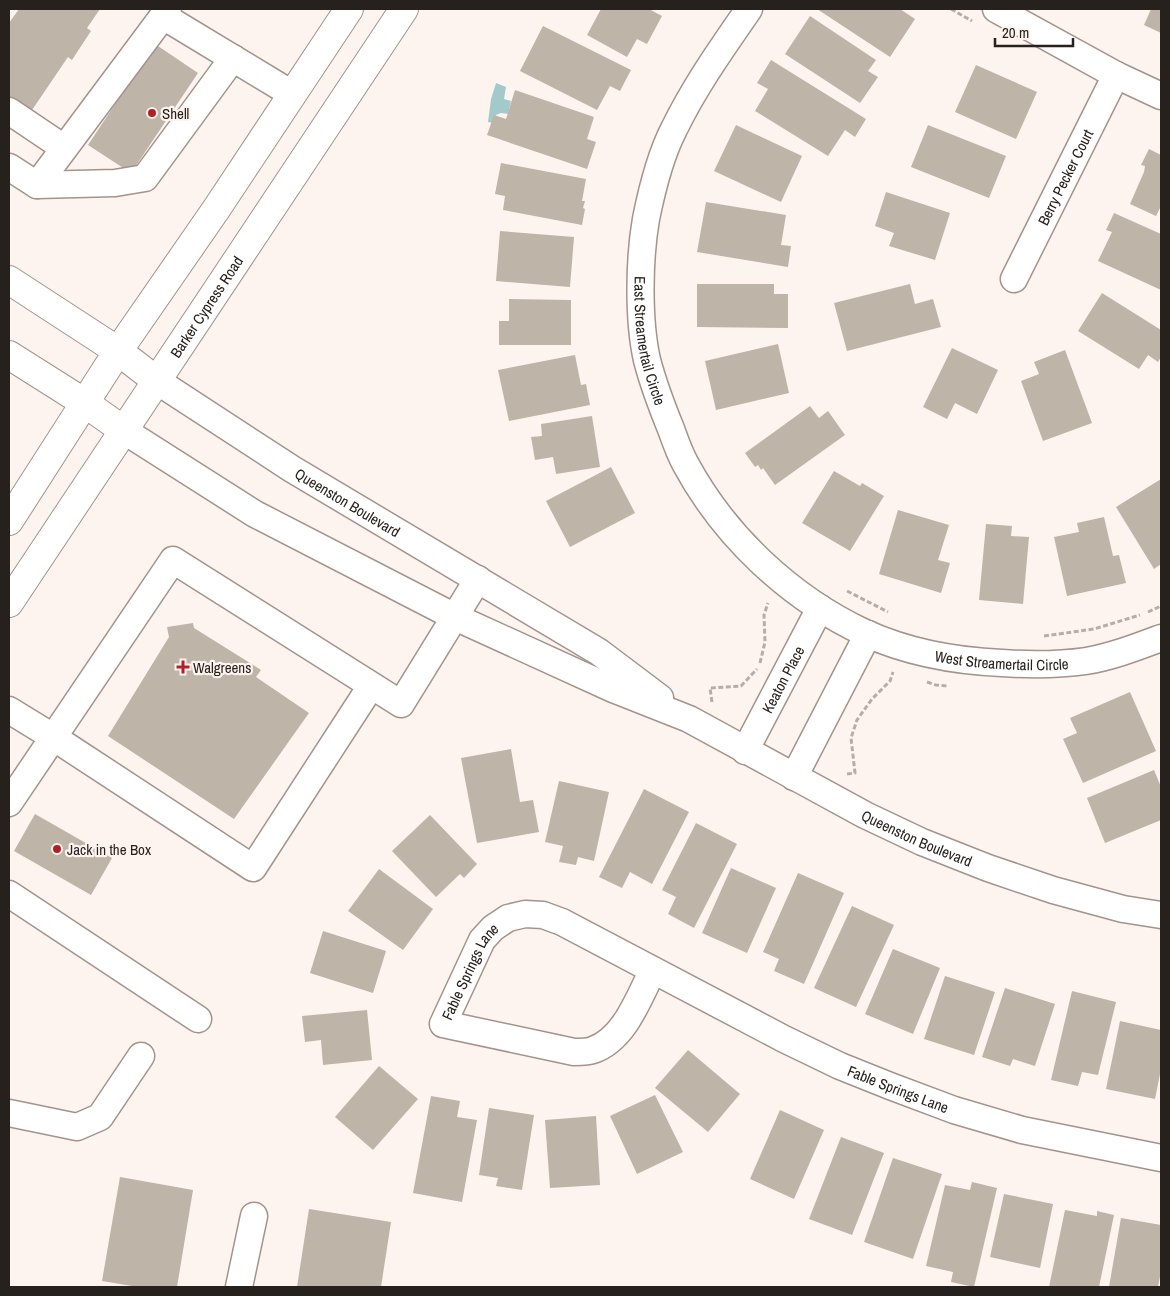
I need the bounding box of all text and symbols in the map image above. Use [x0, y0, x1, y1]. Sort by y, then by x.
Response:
scale bar [995, 15, 1072, 47]
text: 20 m [1002, 22, 1029, 43]
place label: Shell [162, 103, 189, 124]
marker: Shell [146, 107, 158, 119]
street label: Berry Pecker Court [1032, 125, 1098, 229]
street label: Barker Cypress Road [165, 252, 247, 361]
street label: East Streamertail Circle [630, 276, 671, 408]
street label: Queenston Boulevard [291, 463, 404, 542]
street label: Keaton Place [756, 642, 809, 717]
street label: West Streamertail Circle [933, 645, 1069, 675]
place label: Walgreens [193, 657, 251, 678]
marker: Walgreens [177, 661, 189, 673]
street label: Queenston Boulevard [858, 804, 975, 871]
place label: Jack in the Box [67, 839, 152, 860]
marker: Jack in the Box [51, 843, 63, 855]
street label: Fable Springs Lane [436, 917, 502, 1023]
street label: Fable Springs Lane [845, 1060, 952, 1118]

